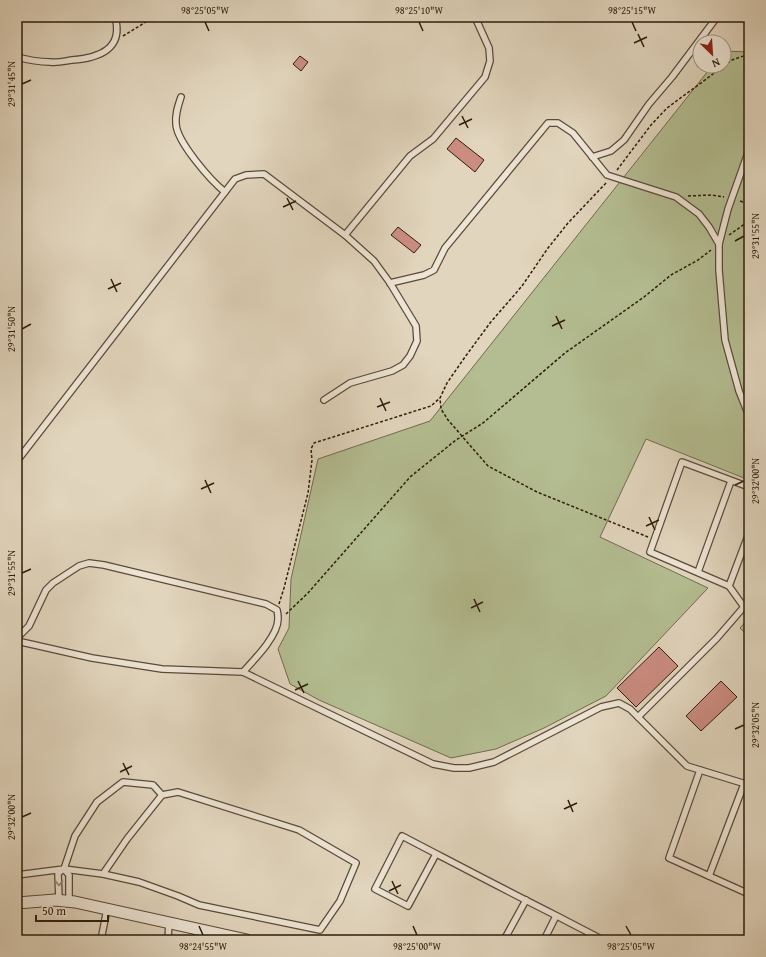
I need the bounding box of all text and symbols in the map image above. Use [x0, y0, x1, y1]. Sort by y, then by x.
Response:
text: 98°25'05"W [181, 3, 229, 18]
text: 98°25'10"W [395, 3, 443, 18]
text: 98°25'15"W [608, 3, 656, 18]
north arrow [692, 34, 732, 74]
text: N [709, 54, 723, 72]
text: 29°31'45"N [4, 61, 19, 107]
text: 29°31'55"N [748, 213, 763, 259]
text: 29°31'50"N [4, 306, 19, 352]
text: 29°32'00"N [748, 458, 763, 504]
text: 29°31'55"N [4, 550, 19, 596]
text: 29°32'05"N [748, 702, 763, 748]
text: 29°32'00"N [4, 794, 19, 840]
one-way arrow [54, 880, 63, 886]
scale bar [36, 897, 108, 923]
text: 50 m [42, 902, 66, 919]
text: 98°24'55"W [179, 939, 227, 954]
text: 98°25'00"W [393, 939, 441, 954]
text: 98°25'05"W [607, 939, 655, 954]

